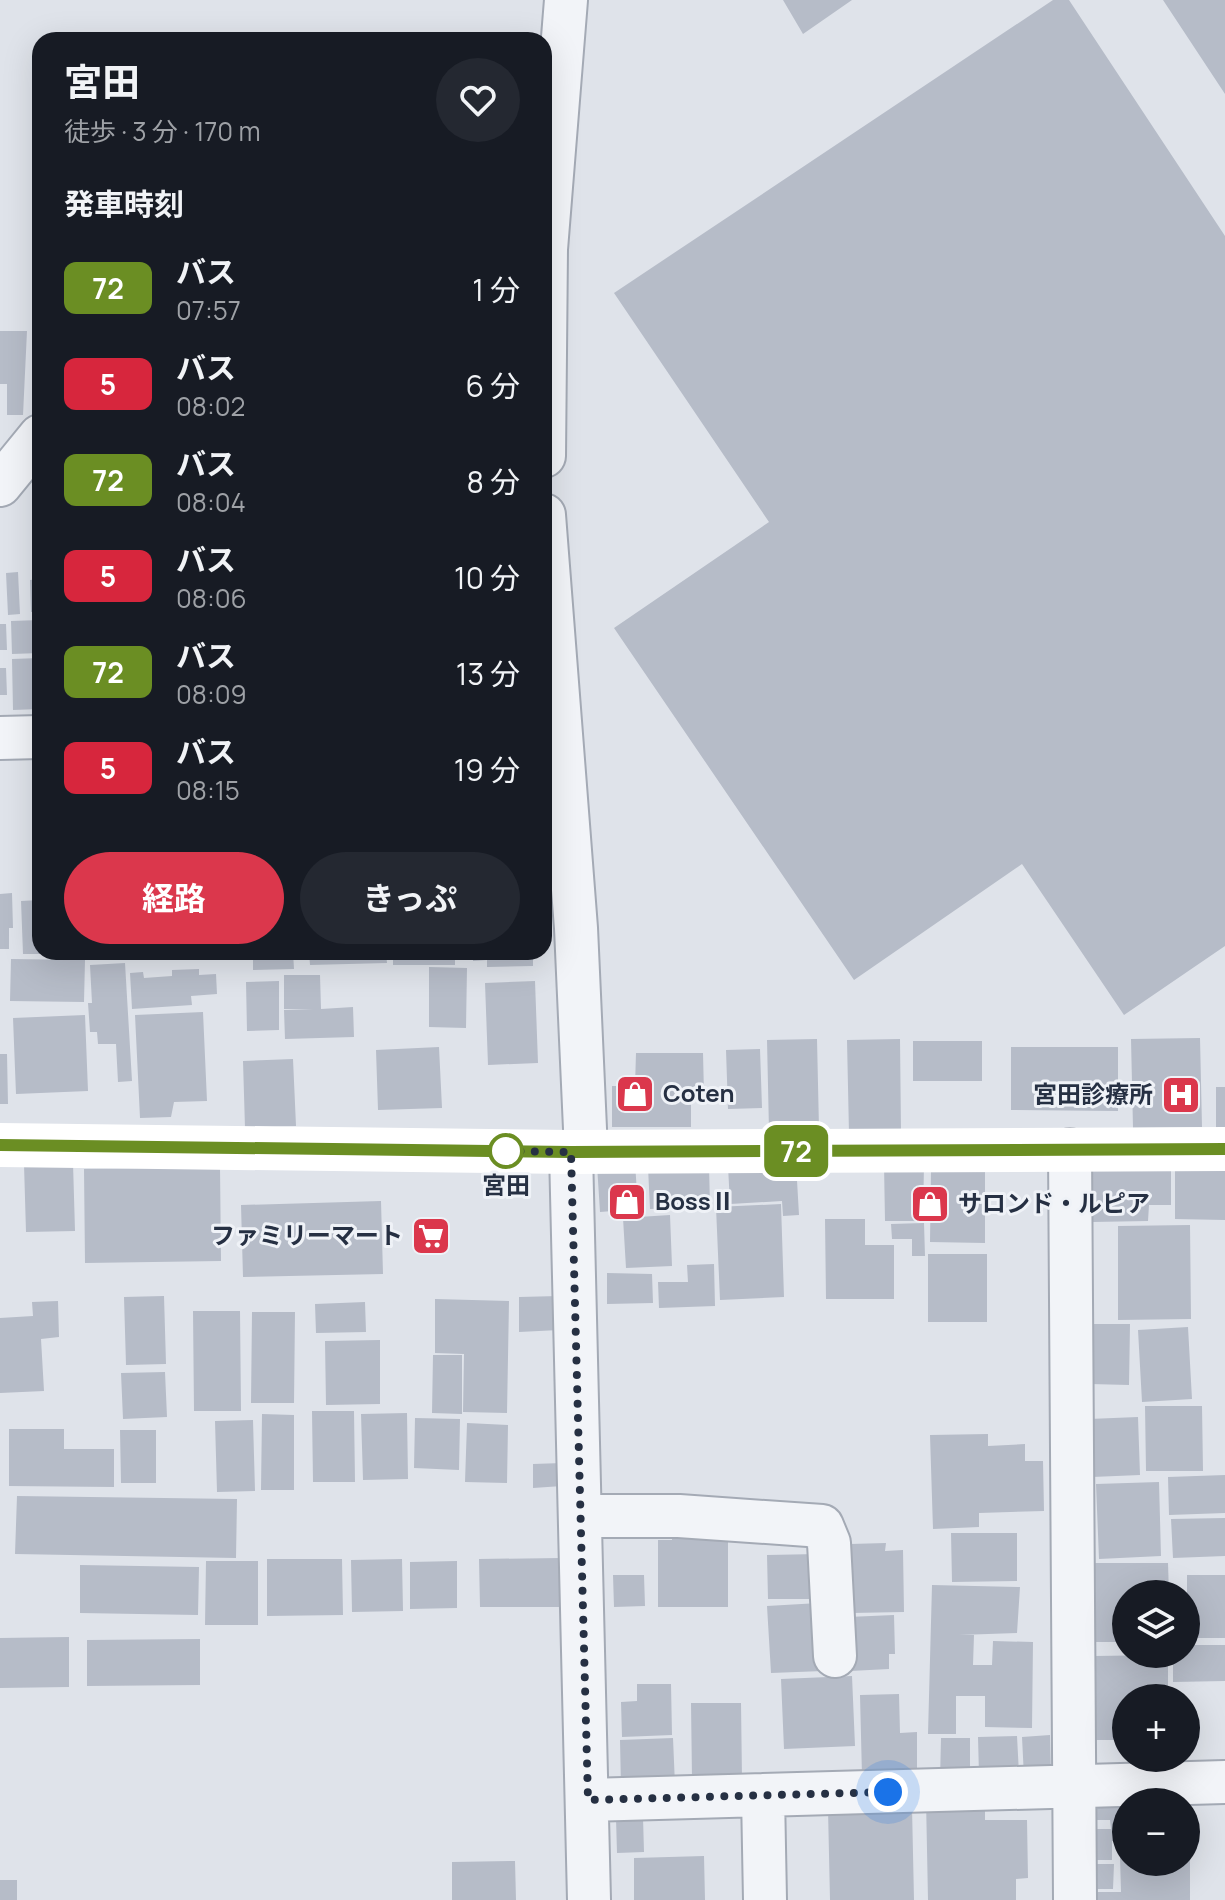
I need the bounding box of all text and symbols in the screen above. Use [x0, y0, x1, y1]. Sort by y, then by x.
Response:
text: 宮田 [64, 55, 140, 107]
button: heart [436, 58, 520, 142]
text: 徒歩 · 3 分 · 170 m [64, 113, 260, 149]
text: 発車時刻 [64, 183, 184, 224]
text: バス [176, 251, 236, 292]
text: 72 [92, 269, 124, 307]
text: 1 分 [472, 269, 520, 310]
text: 07:57 [176, 292, 241, 328]
text: バス [176, 347, 236, 388]
text: 5 [100, 365, 116, 403]
text: 6 分 [465, 365, 520, 406]
text: 08:02 [176, 388, 245, 424]
text: バス [176, 443, 236, 484]
text: 72 [92, 461, 124, 499]
text: 8 分 [467, 461, 520, 502]
text: 08:04 [176, 484, 246, 520]
text: バス [176, 539, 236, 580]
text: 5 [100, 557, 116, 595]
text: 10 分 [454, 557, 520, 598]
text: 08:06 [176, 580, 247, 616]
text: バス [176, 635, 236, 676]
text: 72 [92, 653, 124, 691]
text: 13 分 [456, 653, 520, 694]
text: 08:09 [176, 676, 247, 712]
text: バス [176, 731, 236, 772]
text: 5 [100, 749, 116, 787]
text: 19 分 [454, 749, 520, 790]
text: 08:15 [176, 772, 240, 808]
button: 経路 [64, 852, 284, 944]
button: きっぷ [300, 852, 520, 944]
shop icon: Coten [614, 1073, 656, 1115]
hospital icon: 宮田診療所 [1160, 1074, 1202, 1116]
place label: Coten [663, 1076, 734, 1109]
place label: 宮田診療所 [1033, 1077, 1153, 1110]
line badge: 72 [760, 1125, 832, 1177]
text: 72 [780, 1132, 812, 1170]
marker: 宮田 [489, 1134, 523, 1168]
place label: 宮田 [482, 1168, 530, 1201]
shop icon: BossⅡ [606, 1181, 648, 1223]
shop icon: サロンド・ルピア [909, 1183, 951, 1225]
place label: BossⅡ [655, 1184, 735, 1217]
place label: サロンド・ルピア [958, 1186, 1150, 1219]
supermarket icon: ファミリーマート [410, 1215, 452, 1257]
place label: ファミリーマート [211, 1218, 403, 1251]
map controls [1112, 1580, 1200, 1876]
button: layers [1112, 1580, 1200, 1668]
button: + [1112, 1684, 1200, 1772]
your location [868, 1772, 908, 1812]
button: − [1112, 1788, 1200, 1876]

